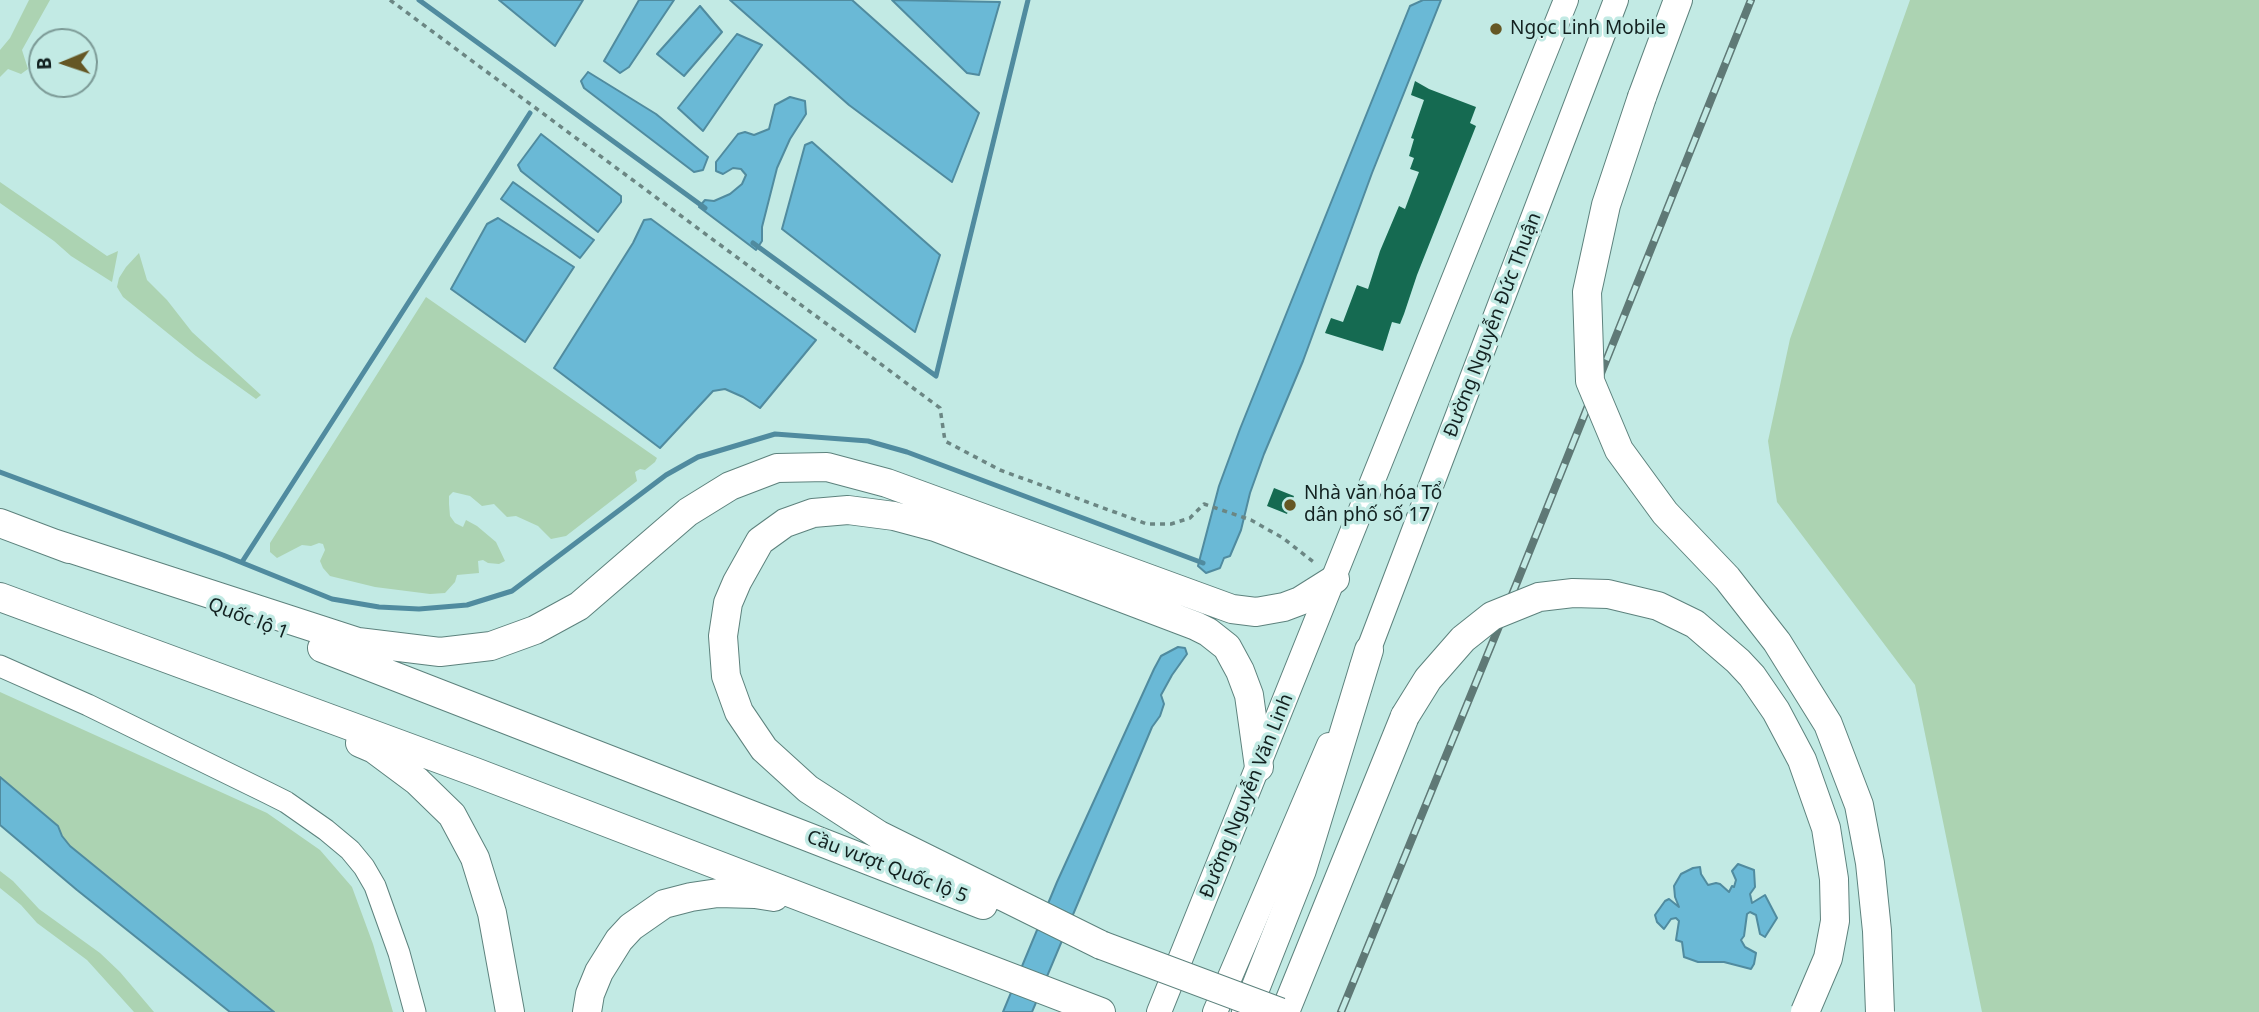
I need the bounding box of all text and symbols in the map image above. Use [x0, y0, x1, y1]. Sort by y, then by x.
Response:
place label: Ngọc Linh Mobile [1510, 18, 1666, 40]
marker: Ngọc Linh Mobile [1488, 21, 1504, 37]
north arrow [28, 28, 98, 98]
text: B [31, 57, 57, 70]
street label: Đường Nguyễn Đức Thuận [1440, 209, 1546, 441]
place label: Nhà văn hóa Tổ dân phố số 17 [1304, 483, 1442, 527]
marker: Nhà văn hóa Tổ dân phố số 17 [1282, 497, 1298, 513]
street label: Quốc lộ 1 [205, 593, 291, 645]
street label: Đường Nguyễn Văn Linh [1196, 690, 1298, 902]
street label: Cầu vượt Quốc lộ 5 [803, 826, 971, 908]

